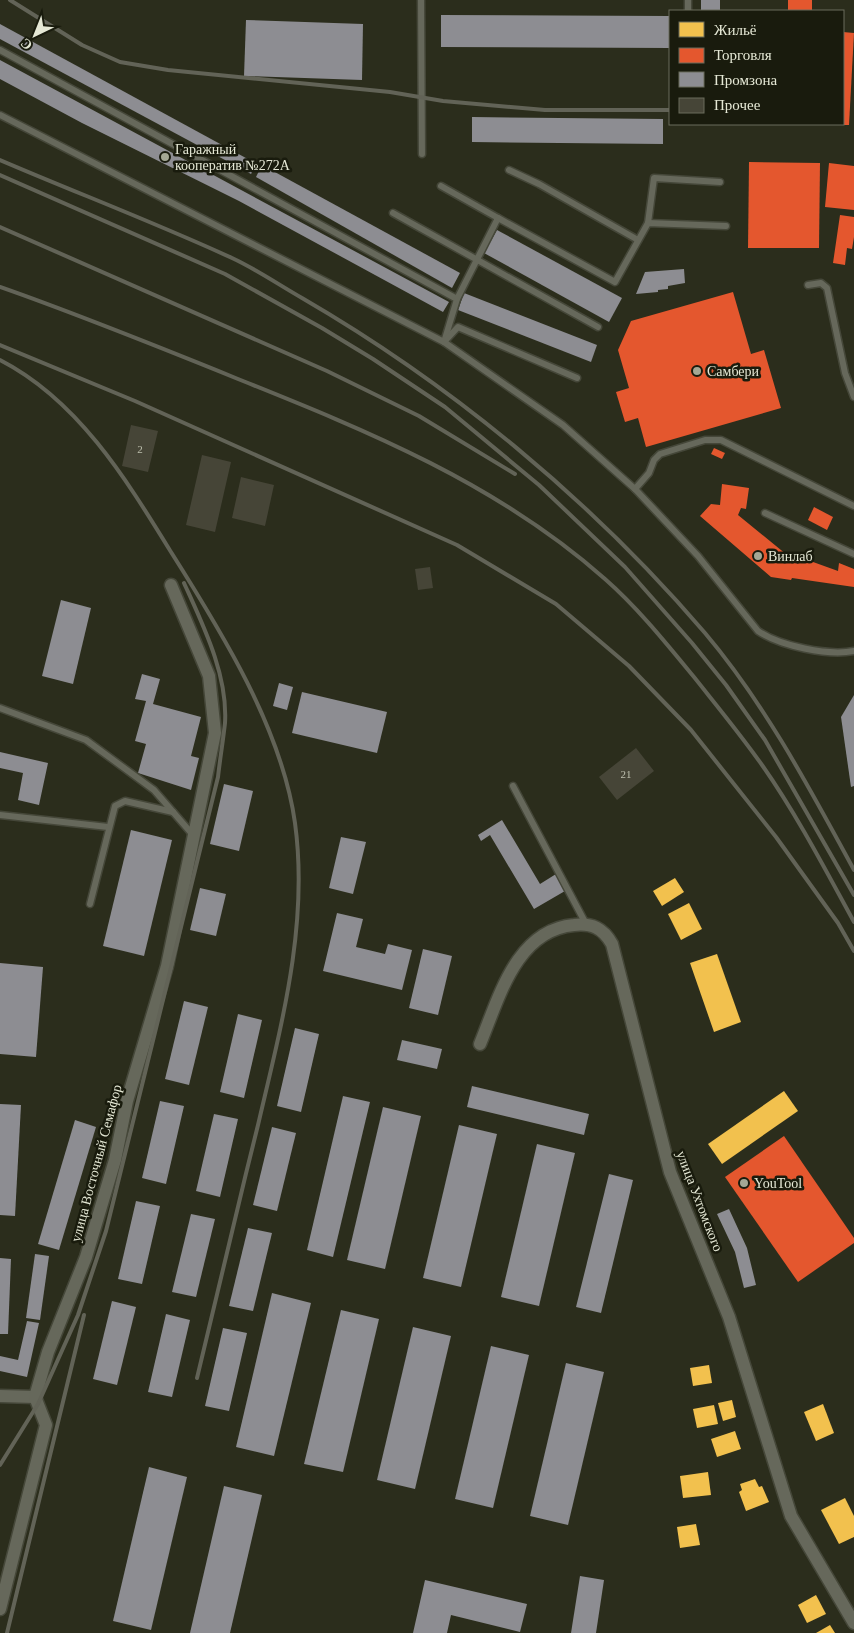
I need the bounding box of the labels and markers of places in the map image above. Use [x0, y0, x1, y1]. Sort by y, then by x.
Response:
place label: Гаражный кооператив №272А [175, 142, 291, 173]
marker: Гаражный кооператив №272А [159, 151, 171, 163]
place label: Самбери [707, 364, 760, 379]
marker: Самбери [691, 365, 703, 377]
place label: Винлаб [768, 549, 813, 564]
marker: Винлаб [752, 550, 764, 562]
place label: YouTool [754, 1176, 802, 1191]
marker: YouTool [738, 1177, 750, 1189]

